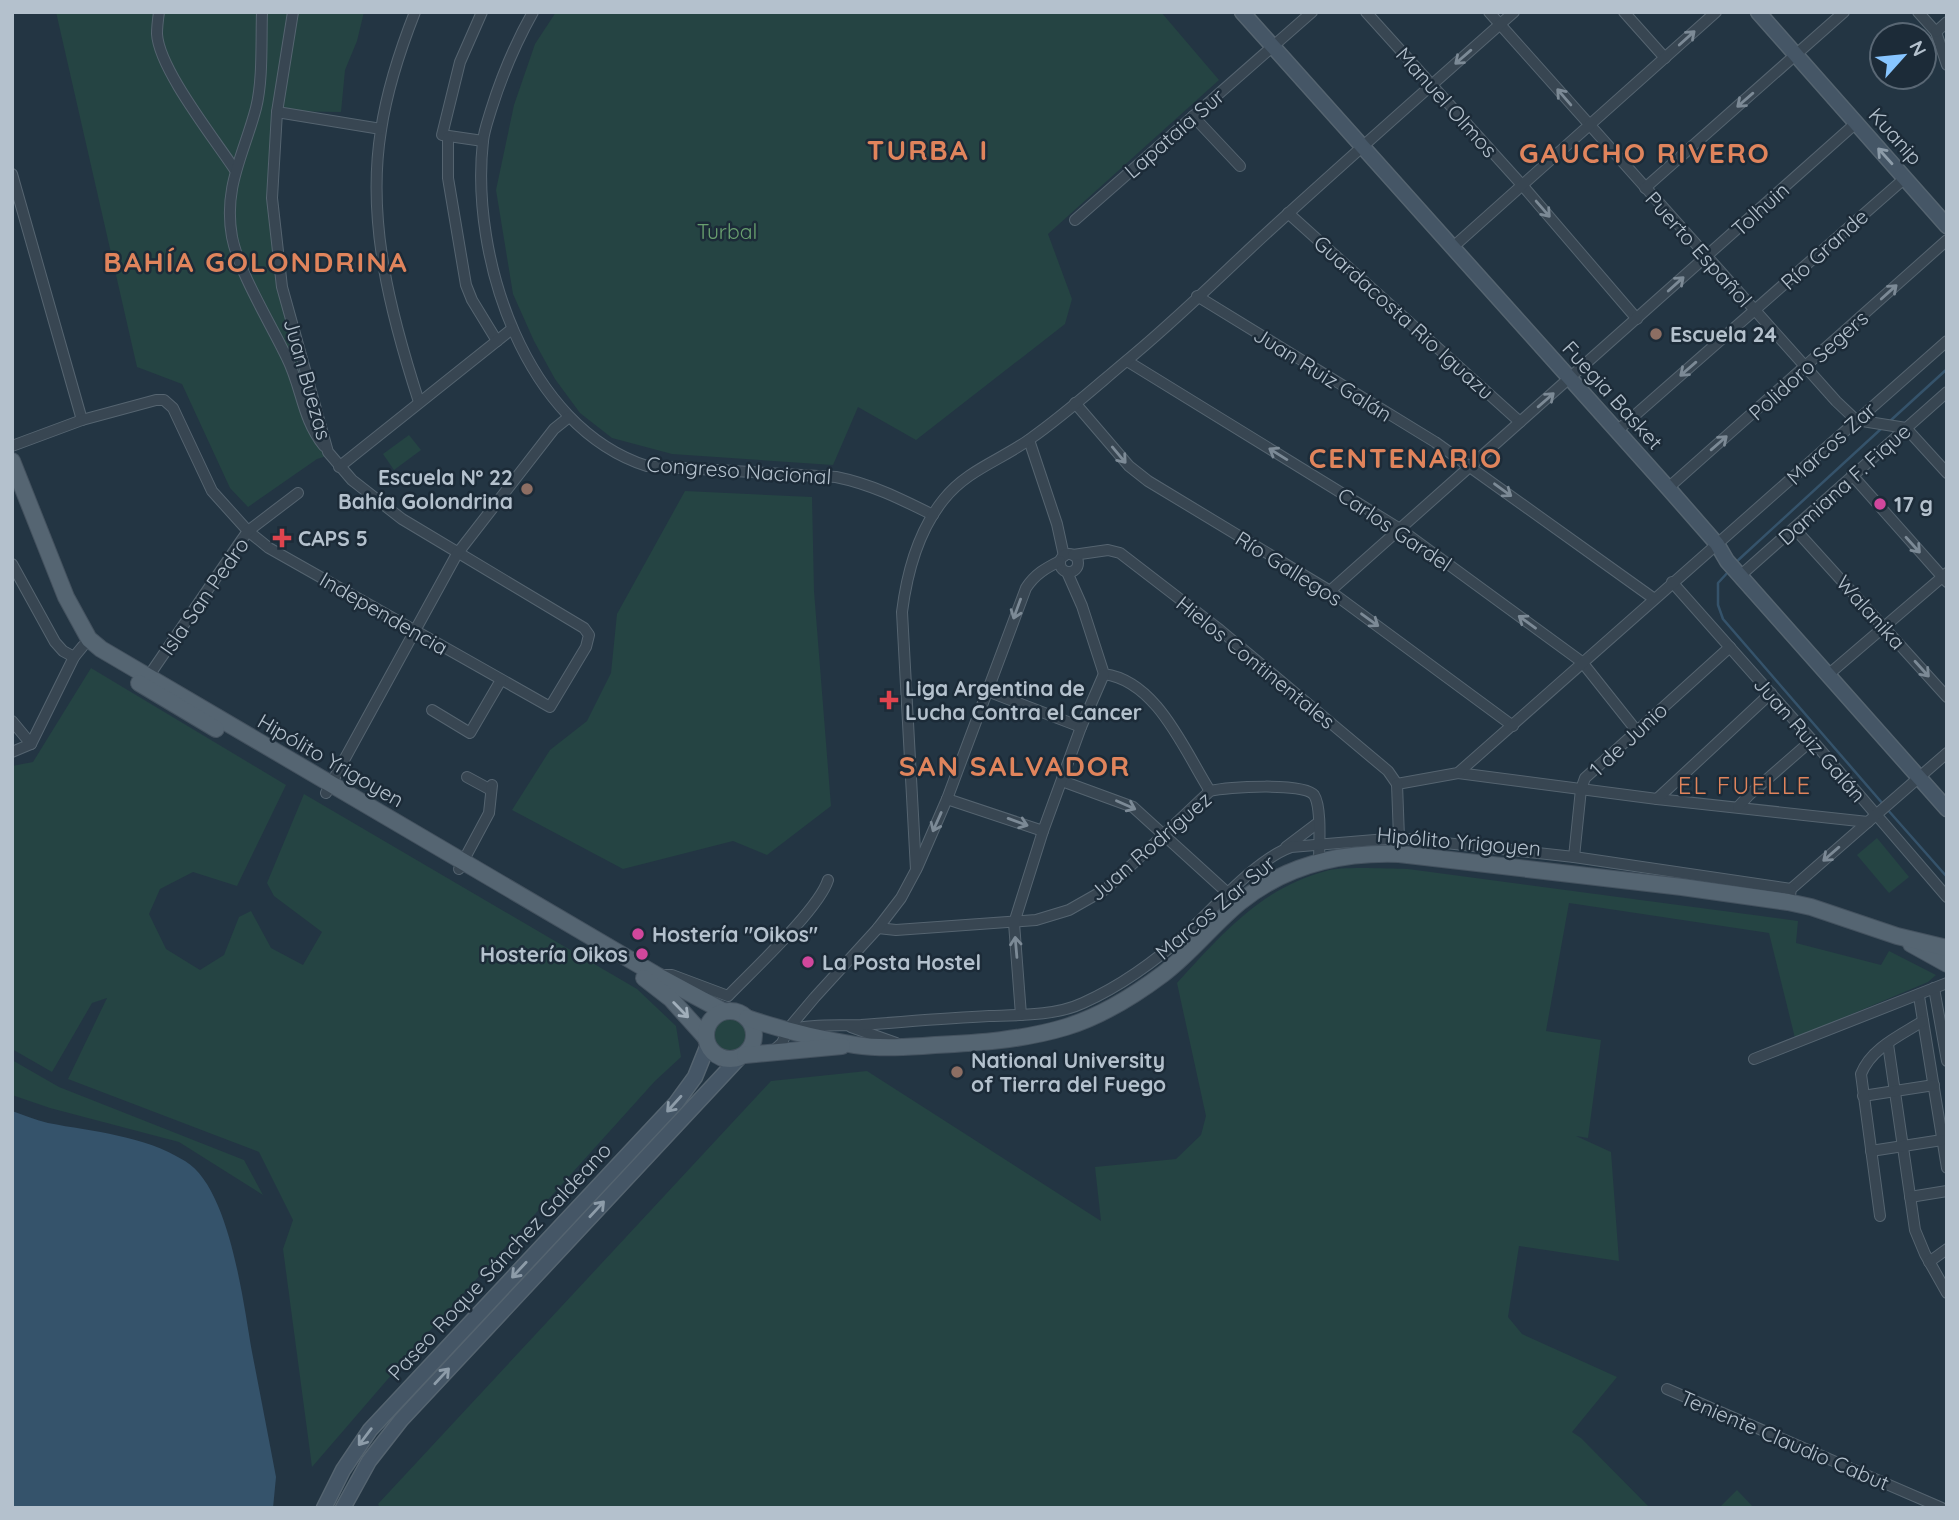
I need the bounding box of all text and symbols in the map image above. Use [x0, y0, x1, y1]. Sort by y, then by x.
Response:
north arrow [1868, 21, 1938, 91]
one-way arrow [1678, 30, 1696, 46]
text: N [1904, 37, 1932, 60]
street label: Manuel Olmos [1391, 42, 1503, 162]
one-way arrow [1454, 49, 1472, 65]
street label: Lapataia Sur [1119, 83, 1229, 183]
one-way arrow [1556, 88, 1572, 106]
one-way arrow [1737, 92, 1754, 109]
street label: Kuanip [1864, 102, 1928, 170]
district label: TURBA I [867, 132, 989, 167]
district label: GAUCHO RIVERO [1519, 135, 1771, 170]
one-way arrow [1877, 148, 1894, 165]
street label: Tolhuin [1726, 177, 1794, 241]
street label: Puerto Español [1640, 186, 1758, 312]
one-way arrow [1535, 200, 1551, 218]
street label: Río Grande [1775, 203, 1873, 295]
park label: Turbal [697, 218, 757, 244]
street label: Guardacosta Rio Iguazu [1309, 229, 1499, 405]
district label: BAHÍA GOLONDRINA [103, 244, 409, 279]
one-way arrow [1667, 276, 1685, 292]
one-way arrow [1880, 284, 1898, 300]
street label: Polidoro Segers [1743, 305, 1873, 425]
street label: Juan Buezas [278, 315, 338, 443]
street label: Juan Ruiz Galán [1249, 321, 1397, 427]
place label: Escuela 24 [1670, 321, 1777, 347]
marker: Escuela 24 [1648, 326, 1664, 342]
street label: Fuegia Basket [1557, 335, 1669, 455]
one-way arrow [1680, 361, 1698, 377]
one-way arrow [1537, 392, 1555, 408]
street label: Marcos Zar [1781, 396, 1881, 490]
street label: Damiana F. Fique [1772, 418, 1916, 550]
one-way arrow [1710, 435, 1728, 451]
district label: CENTENARIO [1309, 440, 1503, 475]
one-way arrow [1112, 445, 1127, 463]
one-way arrow [1268, 447, 1288, 461]
street label: Congreso Nacional [646, 451, 832, 489]
place label: Escuela Nº 22 Bahía Golondrina [338, 464, 513, 514]
marker: Escuela Nº 22 Bahía Golondrina [519, 481, 535, 497]
street label: Carlos Gardel [1333, 481, 1457, 577]
one-way arrow [1493, 483, 1512, 497]
place label: 17 g [1894, 491, 1933, 517]
marker: 17 g [1872, 496, 1888, 512]
place label: CAPS 5 [298, 525, 368, 551]
street label: Río Gallegos [1231, 525, 1347, 611]
marker: CAPS 5 [272, 528, 292, 548]
street label: Isla San Pedro [154, 532, 254, 660]
one-way arrow [1905, 536, 1922, 553]
street label: Independencia [315, 566, 453, 660]
street label: Walanika [1831, 570, 1911, 654]
street label: Hielos Continentales [1171, 590, 1341, 734]
one-way arrow [1010, 598, 1023, 620]
one-way arrow [1360, 613, 1378, 628]
one-way arrow [1518, 615, 1537, 629]
one-way arrow [1914, 660, 1930, 678]
street label: Juan Ruiz Galán [1748, 671, 1872, 807]
place label: Liga Argentina de Lucha Contra el Cancer [905, 675, 1142, 725]
marker: Liga Argentina de Lucha Contra el Cancer [879, 690, 899, 710]
street label: 1 de Junio [1584, 696, 1672, 782]
street label: Hipólito Yrigoyen [253, 708, 409, 812]
district label: SAN SALVADOR [899, 748, 1131, 783]
district label: EL FUELLE [1678, 770, 1812, 800]
street label: Juan Rodríguez [1084, 786, 1216, 906]
one-way arrow [1115, 799, 1136, 812]
one-way arrow [930, 811, 943, 832]
one-way arrow [1007, 817, 1029, 829]
street label: Hipólito Yrigoyen [1376, 821, 1542, 861]
one-way arrow [1822, 846, 1840, 862]
street label: Marcos Zar Sur [1150, 849, 1280, 965]
place label: Hostería "Oikos" [652, 921, 818, 947]
marker: Hostería "Oikos" [630, 926, 646, 942]
one-way arrow [1009, 936, 1022, 959]
place label: Hostería Oikos [480, 941, 628, 967]
marker: Hostería Oikos [634, 946, 650, 962]
place label: La Posta Hostel [822, 949, 981, 975]
marker: La Posta Hostel [800, 954, 816, 970]
one-way arrow [673, 1001, 690, 1018]
place label: National University of Tierra del Fuego [971, 1047, 1166, 1097]
marker: National University of Tierra del Fuego [949, 1064, 965, 1080]
one-way arrow [666, 1095, 683, 1112]
street label: Paseo Roque Sánchez Galdeano [382, 1137, 616, 1385]
one-way arrow [589, 1200, 605, 1218]
one-way arrow [510, 1261, 527, 1278]
one-way arrow [434, 1368, 451, 1385]
street label: Teniente Claudio Cabut [1677, 1384, 1893, 1496]
one-way arrow [357, 1427, 372, 1446]

